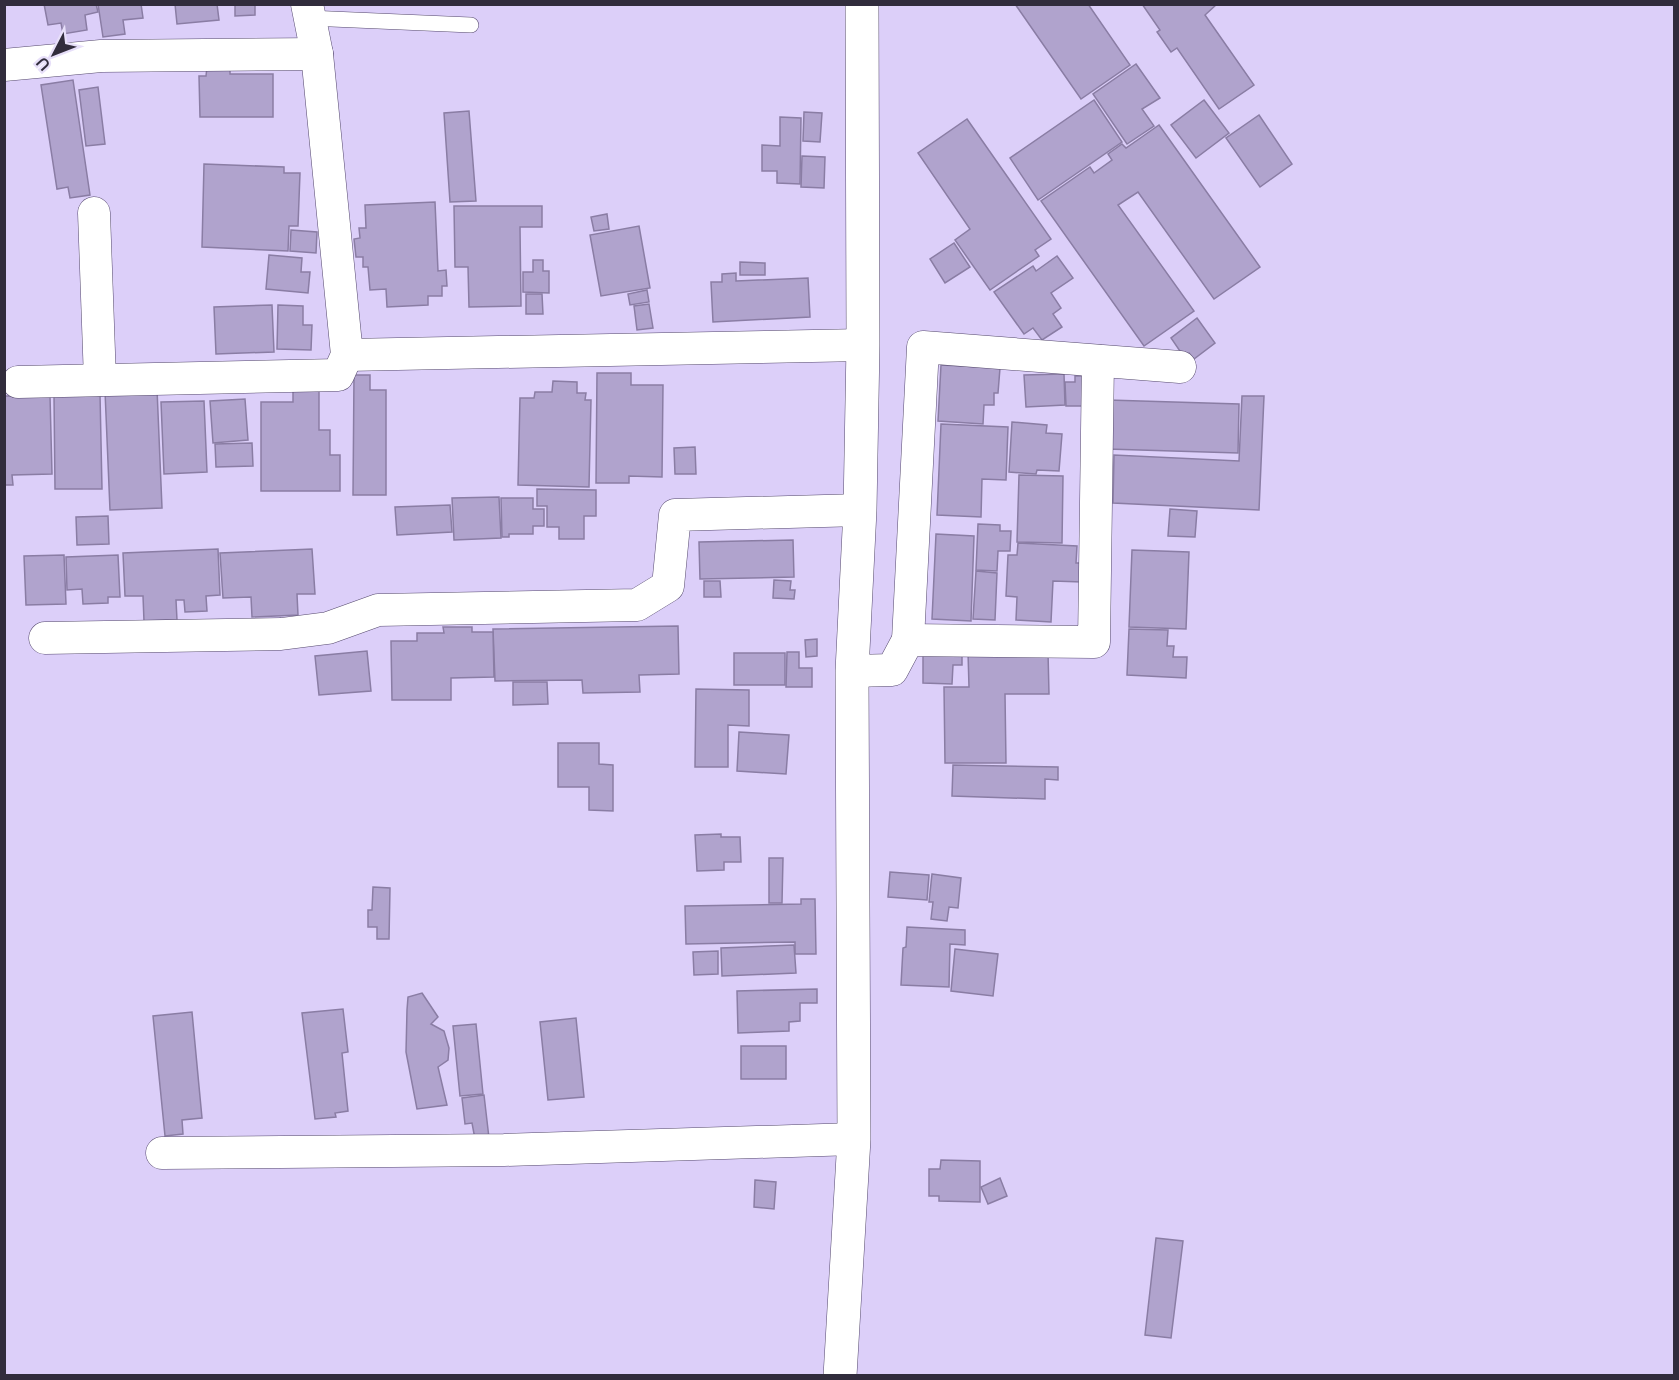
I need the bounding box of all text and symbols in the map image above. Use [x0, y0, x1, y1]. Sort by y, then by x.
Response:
north arrow [24, 24, 84, 84]
text: U [31, 52, 56, 75]

